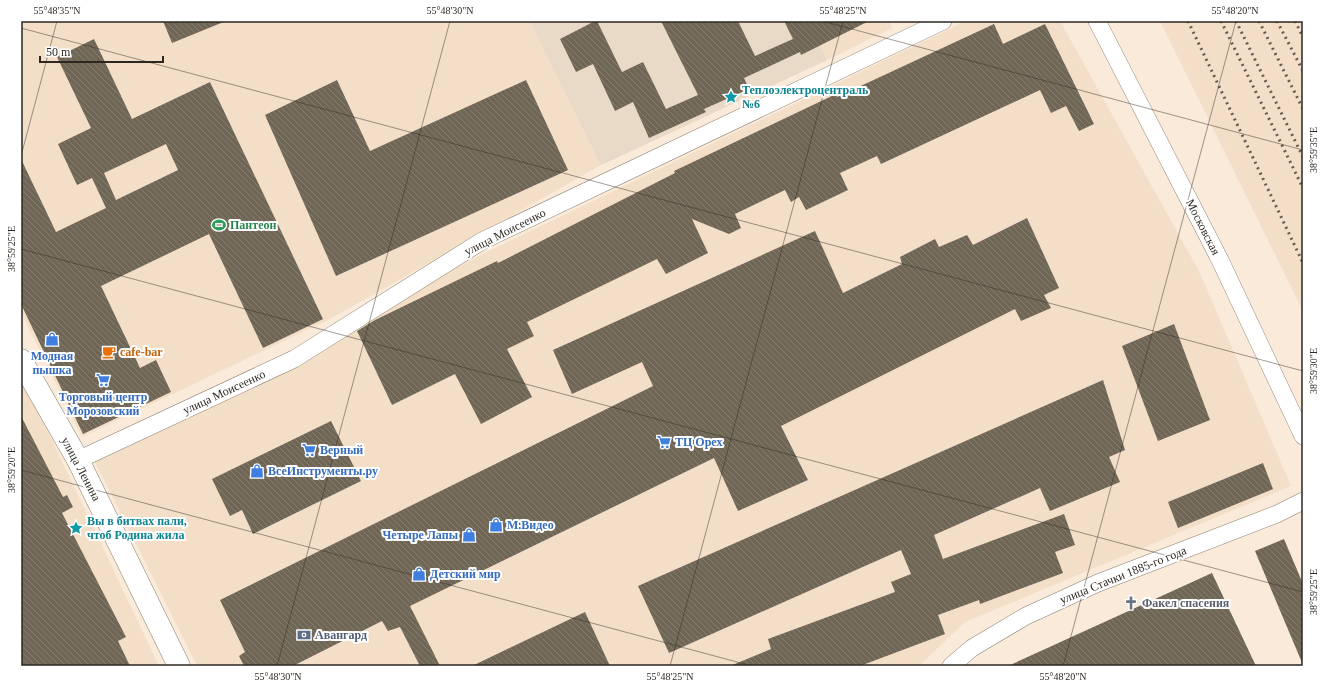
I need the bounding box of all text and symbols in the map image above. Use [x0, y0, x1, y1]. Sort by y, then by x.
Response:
text: 55°48'35"N [33, 5, 81, 16]
text: 55°48'30"N [426, 5, 474, 16]
text: 55°48'25"N [819, 5, 867, 16]
text: 55°48'20"N [1211, 5, 1259, 16]
scale bar [40, 38, 163, 64]
text: 50 m [46, 45, 71, 59]
place label: Теплоэлектроцентраль №6 [742, 83, 869, 111]
place icon: Теплоэлектроцентраль №6 [723, 89, 739, 105]
text: 38°59'35"E [1308, 127, 1319, 173]
street label: Московская [1183, 197, 1223, 258]
street label: улица Моисеенко [462, 206, 548, 258]
sports icon: Пантеон [211, 217, 227, 233]
place label: Пантеон [230, 218, 276, 232]
text: 38°59'25"E [6, 226, 17, 272]
shop icon: Модная пышка [44, 331, 60, 347]
cafe icon: cafe-bar [101, 344, 117, 360]
place label: cafe-bar [120, 345, 163, 359]
text: 38°59'30"E [1308, 348, 1319, 394]
place label: Модная пышка [31, 349, 74, 377]
street label: улица Моисеенко [181, 367, 267, 417]
supermarket icon: Торговый центр Морозовский [95, 372, 111, 388]
place label: Торговый центр Морозовский [59, 390, 148, 418]
supermarket icon: ТЦ Орех [656, 434, 672, 450]
street label: улица Ленина [58, 435, 104, 504]
place label: ТЦ Орех [675, 435, 722, 449]
supermarket icon: Верный [301, 442, 317, 458]
place label: Верный [320, 443, 363, 457]
text: 38°59'20"E [6, 447, 17, 493]
shop icon: ВсеИнструменты.ру [249, 463, 265, 479]
place label: ВсеИнструменты.ру [268, 464, 378, 478]
place label: Вы в битвах пали, чтоб Родина жила [87, 514, 187, 542]
shop icon: М.Видео [488, 517, 504, 533]
place label: М.Видео [507, 518, 554, 532]
place icon: Вы в битвах пали, чтоб Родина жила [68, 520, 84, 536]
shop icon: Четыре Лапы [461, 527, 477, 543]
place label: Четыре Лапы [383, 528, 459, 542]
street label: улица Стачки 1885-го года [1058, 543, 1189, 607]
shop icon: Детский мир [411, 566, 427, 582]
place label: Детский мир [430, 567, 501, 581]
text: 38°59'25"E [1308, 569, 1319, 615]
church icon: Факел спасения [1123, 595, 1139, 611]
place label: Факел спасения [1142, 596, 1230, 610]
bank icon: Авангард [296, 627, 312, 643]
place label: Авангард [315, 628, 367, 642]
text: 55°48'30"N [254, 671, 302, 682]
text: 55°48'25"N [646, 671, 694, 682]
text: 55°48'20"N [1039, 671, 1087, 682]

